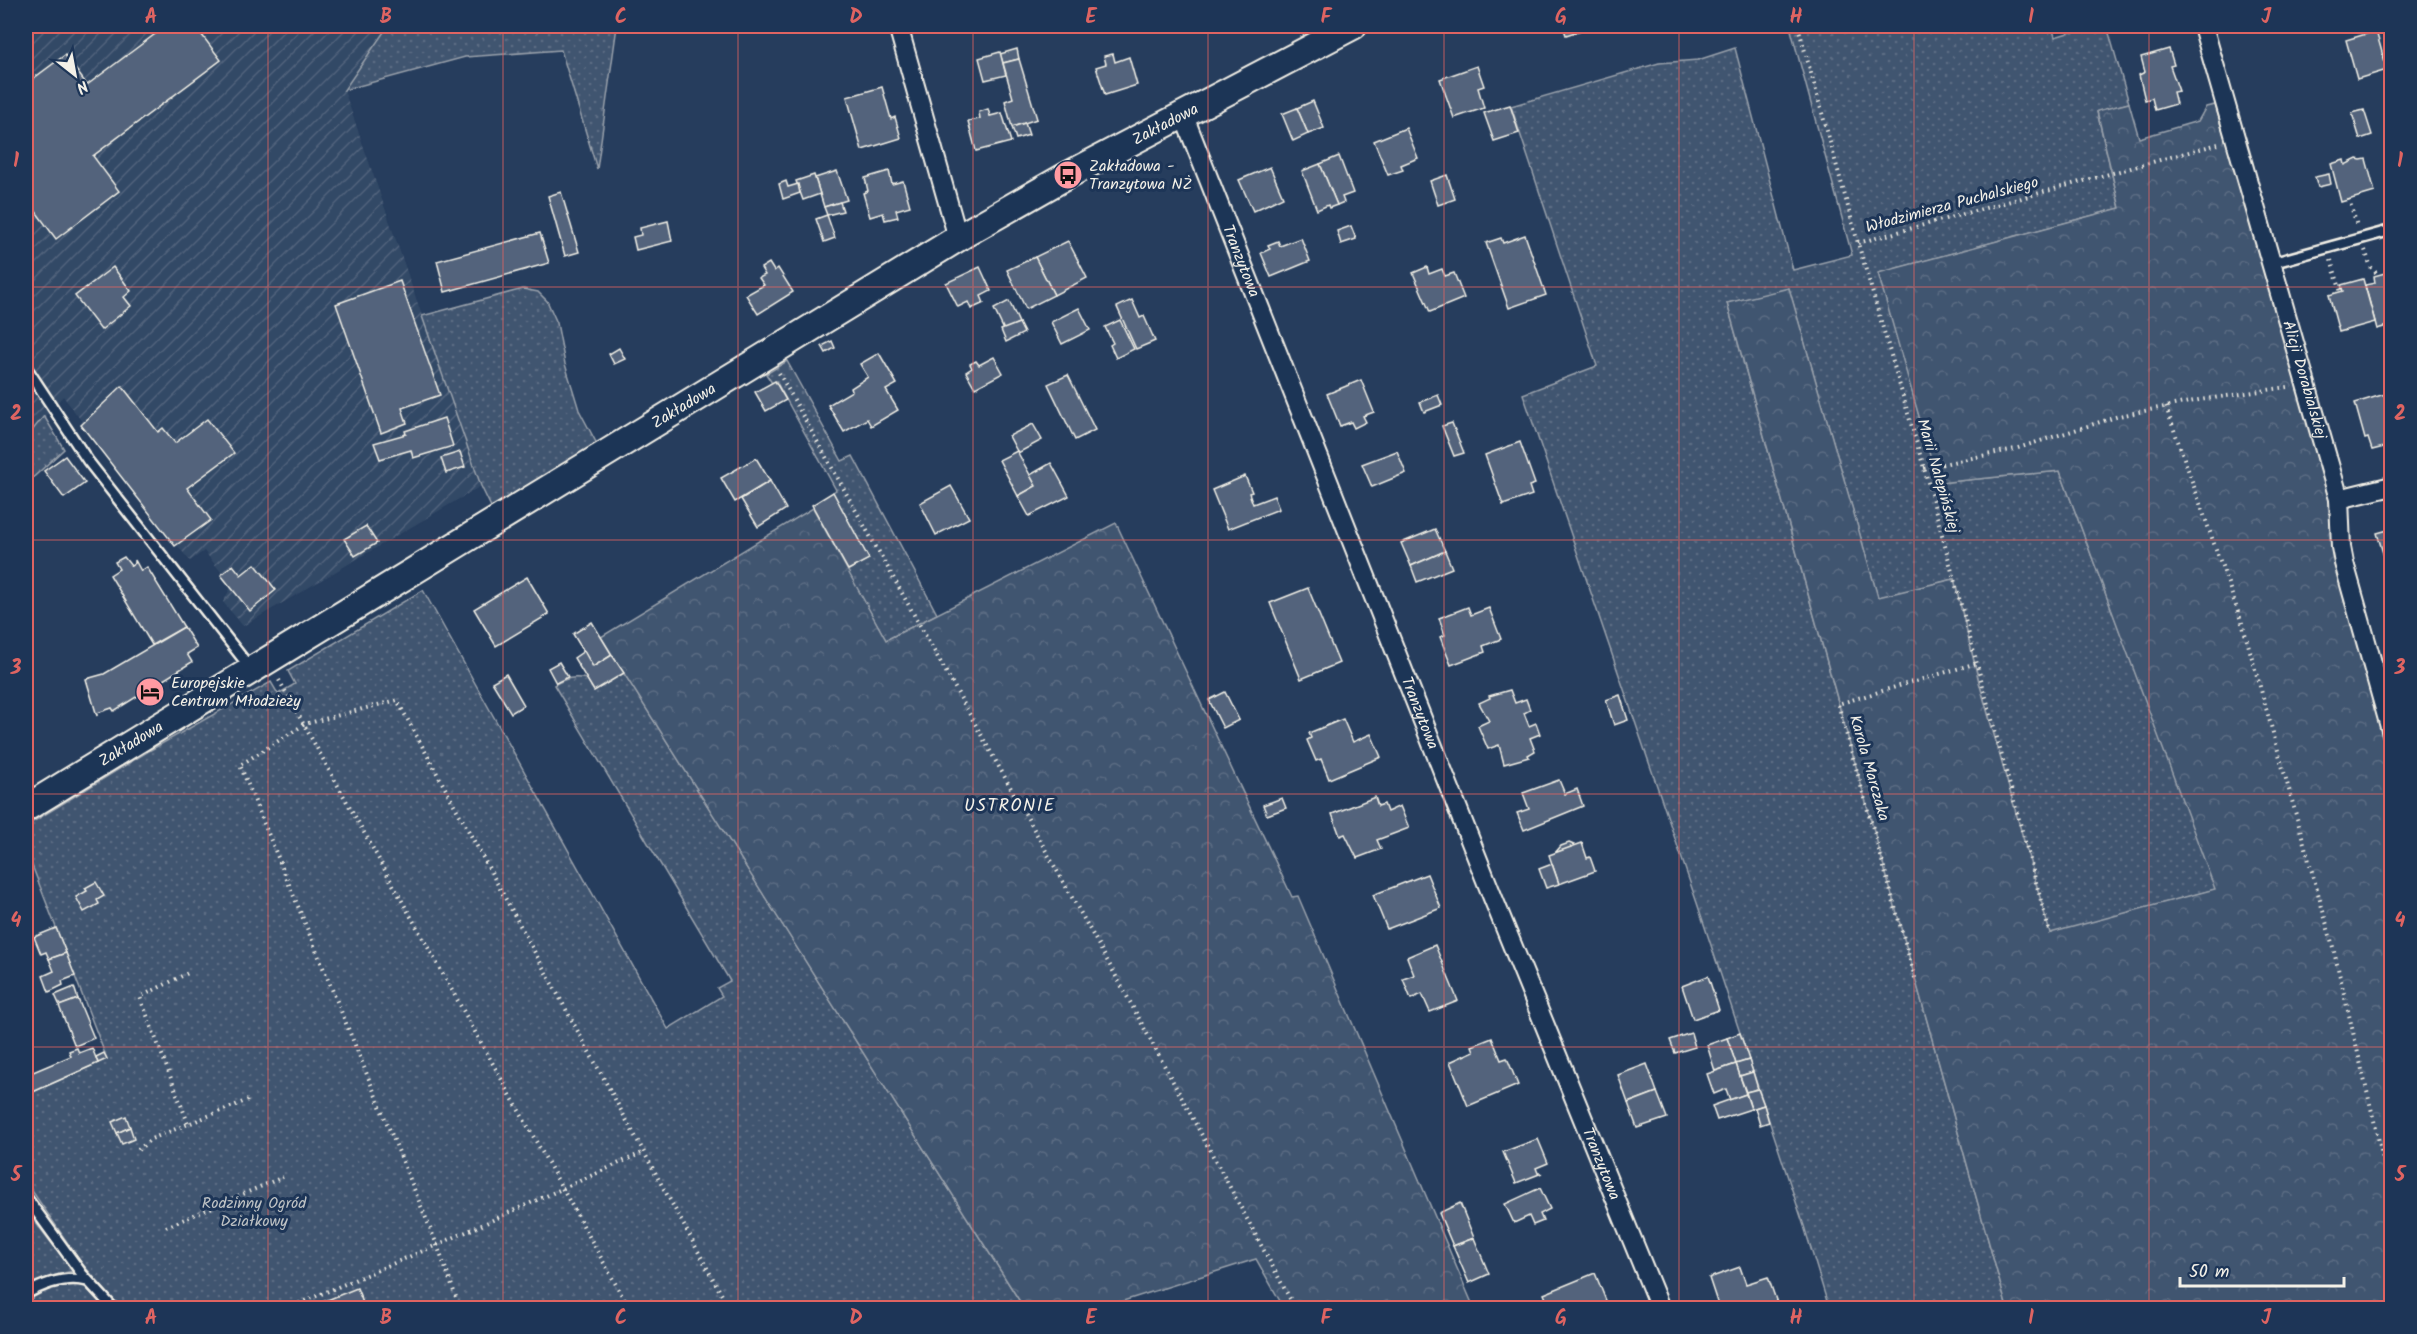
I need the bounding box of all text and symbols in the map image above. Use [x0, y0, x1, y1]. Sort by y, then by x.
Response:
text: A [145, 2, 157, 34]
text: B [380, 2, 392, 34]
text: C [615, 2, 627, 34]
text: D [849, 2, 863, 34]
text: E [1085, 2, 1097, 34]
text: F [1321, 2, 1333, 34]
text: G [1555, 2, 1567, 34]
text: H [1789, 2, 1803, 34]
text: I [2028, 2, 2034, 34]
text: J [2261, 2, 2272, 34]
north arrow [45, 45, 105, 105]
text: N [71, 73, 93, 100]
street label: Zakładowa [1128, 96, 1203, 152]
text: 1 [13, 146, 19, 178]
text: 1 [2397, 146, 2403, 178]
place label: Zakładowa - Tranzytowa NŻ [1089, 154, 1192, 197]
bus stop icon: Zakładowa - Tranzytowa NŻ [1052, 159, 1084, 191]
street label: Włodzimierza Puchalskiego [1863, 170, 2041, 240]
street label: Tranzytowa [1215, 221, 1267, 301]
street label: Alicji Dorabialskiej [2276, 317, 2334, 443]
street label: Zakładowa [647, 376, 721, 435]
text: 2 [10, 399, 22, 431]
text: 2 [2394, 399, 2406, 431]
street label: Marii Nalepińskiej [1910, 416, 1967, 537]
text: 3 [10, 653, 22, 685]
text: 3 [2394, 653, 2406, 685]
place label: Europejskie Centrum Młodzieży [171, 671, 301, 714]
street label: Tranzytowa [1394, 673, 1445, 753]
hotel icon: Europejskie Centrum Młodzieży [134, 676, 166, 708]
street label: Karola Marczaka [1842, 712, 1896, 824]
street label: Zakładowa [94, 714, 168, 773]
district label: USTRONIE [964, 792, 1056, 821]
text: 4 [11, 906, 22, 938]
text: 4 [2395, 906, 2406, 938]
street label: Tranzytowa [1575, 1124, 1627, 1204]
text: 5 [10, 1160, 23, 1192]
text: 5 [2394, 1160, 2407, 1192]
park label: Rodzinny Ogród Działkowy [202, 1191, 307, 1234]
scale bar [2180, 1250, 2344, 1288]
text: 50 m [2189, 1258, 2229, 1287]
text: A [145, 1303, 157, 1334]
text: B [380, 1303, 392, 1334]
text: C [615, 1303, 627, 1334]
text: D [849, 1303, 863, 1334]
text: E [1085, 1303, 1097, 1334]
text: F [1321, 1303, 1333, 1334]
text: G [1555, 1303, 1567, 1334]
text: H [1789, 1303, 1803, 1334]
text: I [2028, 1303, 2034, 1334]
text: J [2261, 1303, 2272, 1334]

